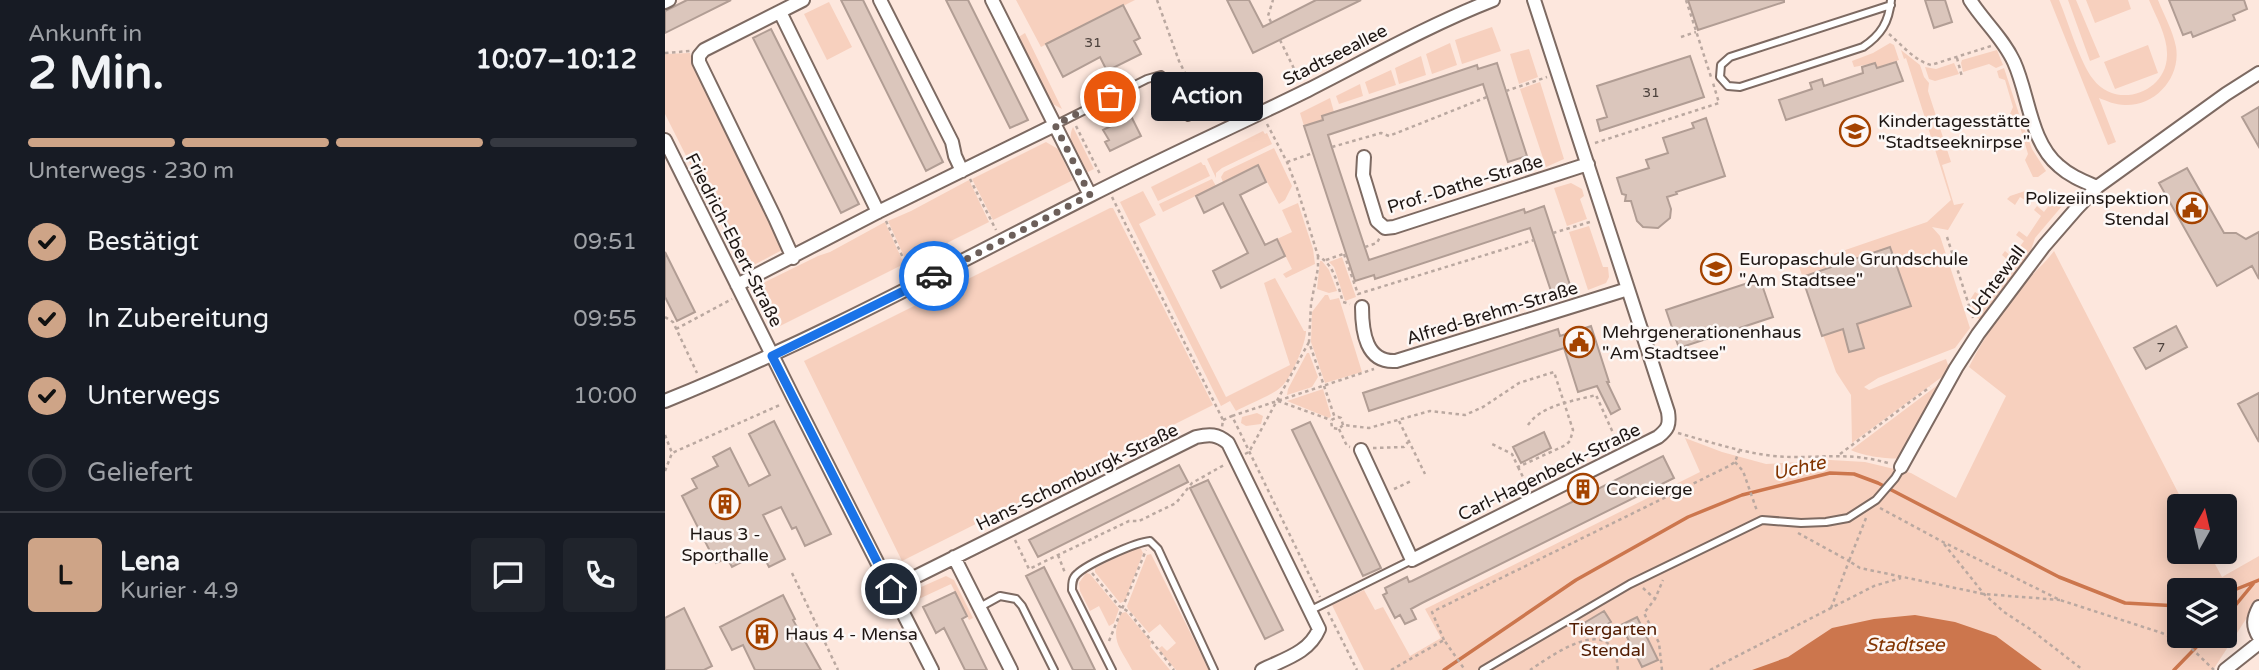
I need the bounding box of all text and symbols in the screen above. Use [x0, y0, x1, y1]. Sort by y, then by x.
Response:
street label: Stadtseeallee [1279, 19, 1391, 91]
text: Ankunft in [28, 20, 142, 48]
house number: 31 [1084, 34, 1102, 51]
text: 10:07–10:12 [476, 44, 637, 75]
text: 2 Min. [28, 46, 164, 101]
pin [1080, 67, 1140, 127]
callout: Action [1152, 72, 1264, 122]
icon: bag [1091, 78, 1129, 116]
text: Action [1171, 82, 1243, 110]
house number: 31 [1642, 84, 1660, 101]
place label: Kindertagesstätte "Stadtseeknirpse" [1878, 110, 2030, 153]
school or university icon: Kindertagesstätte "Stadtseeknirpse" [1838, 114, 1872, 148]
street label: Friedrich-Ebert-Straße [681, 149, 787, 331]
street label: Prof.-Dathe-Straße [1384, 150, 1546, 218]
text: Unterwegs · 230 m [28, 157, 234, 185]
place label: Polizeiinspektion Stendal [2025, 187, 2169, 230]
public building icon: Polizeiinspektion Stendal [2175, 191, 2209, 225]
icon: check [28, 223, 66, 261]
text: Bestätigt [87, 226, 199, 257]
text: 09:51 [573, 228, 637, 256]
courier [899, 241, 969, 311]
street label: Uchtewall [1962, 241, 2030, 321]
place label: Europaschule Grundschule "Am Stadtsee" [1739, 248, 1968, 291]
school or university icon: Europaschule Grundschule "Am Stadtsee" [1699, 252, 1733, 286]
icon: car [915, 257, 953, 295]
street label: Alfred-Brehm-Straße [1403, 276, 1581, 350]
icon: check [28, 300, 66, 338]
text: In Zubereitung [87, 303, 269, 334]
text: 09:55 [573, 305, 637, 333]
place label: Mehrgenerationenhaus "Am Stadtsee" [1602, 321, 1801, 364]
public building icon: Mehrgenerationenhaus "Am Stadtsee" [1562, 325, 1596, 359]
house number: 7 [2157, 339, 2165, 356]
icon: check [28, 377, 66, 415]
text: Unterwegs [87, 380, 220, 411]
text: 10:00 [573, 382, 637, 410]
street label: Hans-Schomburgk-Straße [972, 418, 1182, 536]
street label: Carl-Hagenbeck-Straße [1454, 418, 1644, 526]
water label: Uchte [1771, 451, 1829, 485]
text: Geliefert [87, 457, 193, 488]
building icon: Concierge [1566, 472, 1600, 506]
place label: Concierge [1606, 478, 1693, 500]
building icon: Haus 3 - Sporthalle [708, 487, 742, 521]
north arrow [2167, 494, 2237, 564]
map controls [2167, 494, 2237, 648]
place label: Haus 3 - Sporthalle [681, 523, 769, 566]
button: chat [471, 538, 545, 612]
button: phone [563, 538, 637, 612]
text: Lena [120, 546, 180, 577]
pin [861, 559, 921, 619]
text: L [58, 560, 72, 591]
icon: home [872, 570, 910, 608]
text: Kurier · 4.9 [120, 577, 239, 605]
button: layers [2167, 578, 2237, 648]
building icon: Haus 4 - Mensa [745, 617, 779, 651]
park label: Tiergarten Stendal [1569, 618, 1657, 661]
place label: Haus 4 - Mensa [785, 623, 918, 645]
water label: Stadtsee [1865, 634, 1946, 656]

